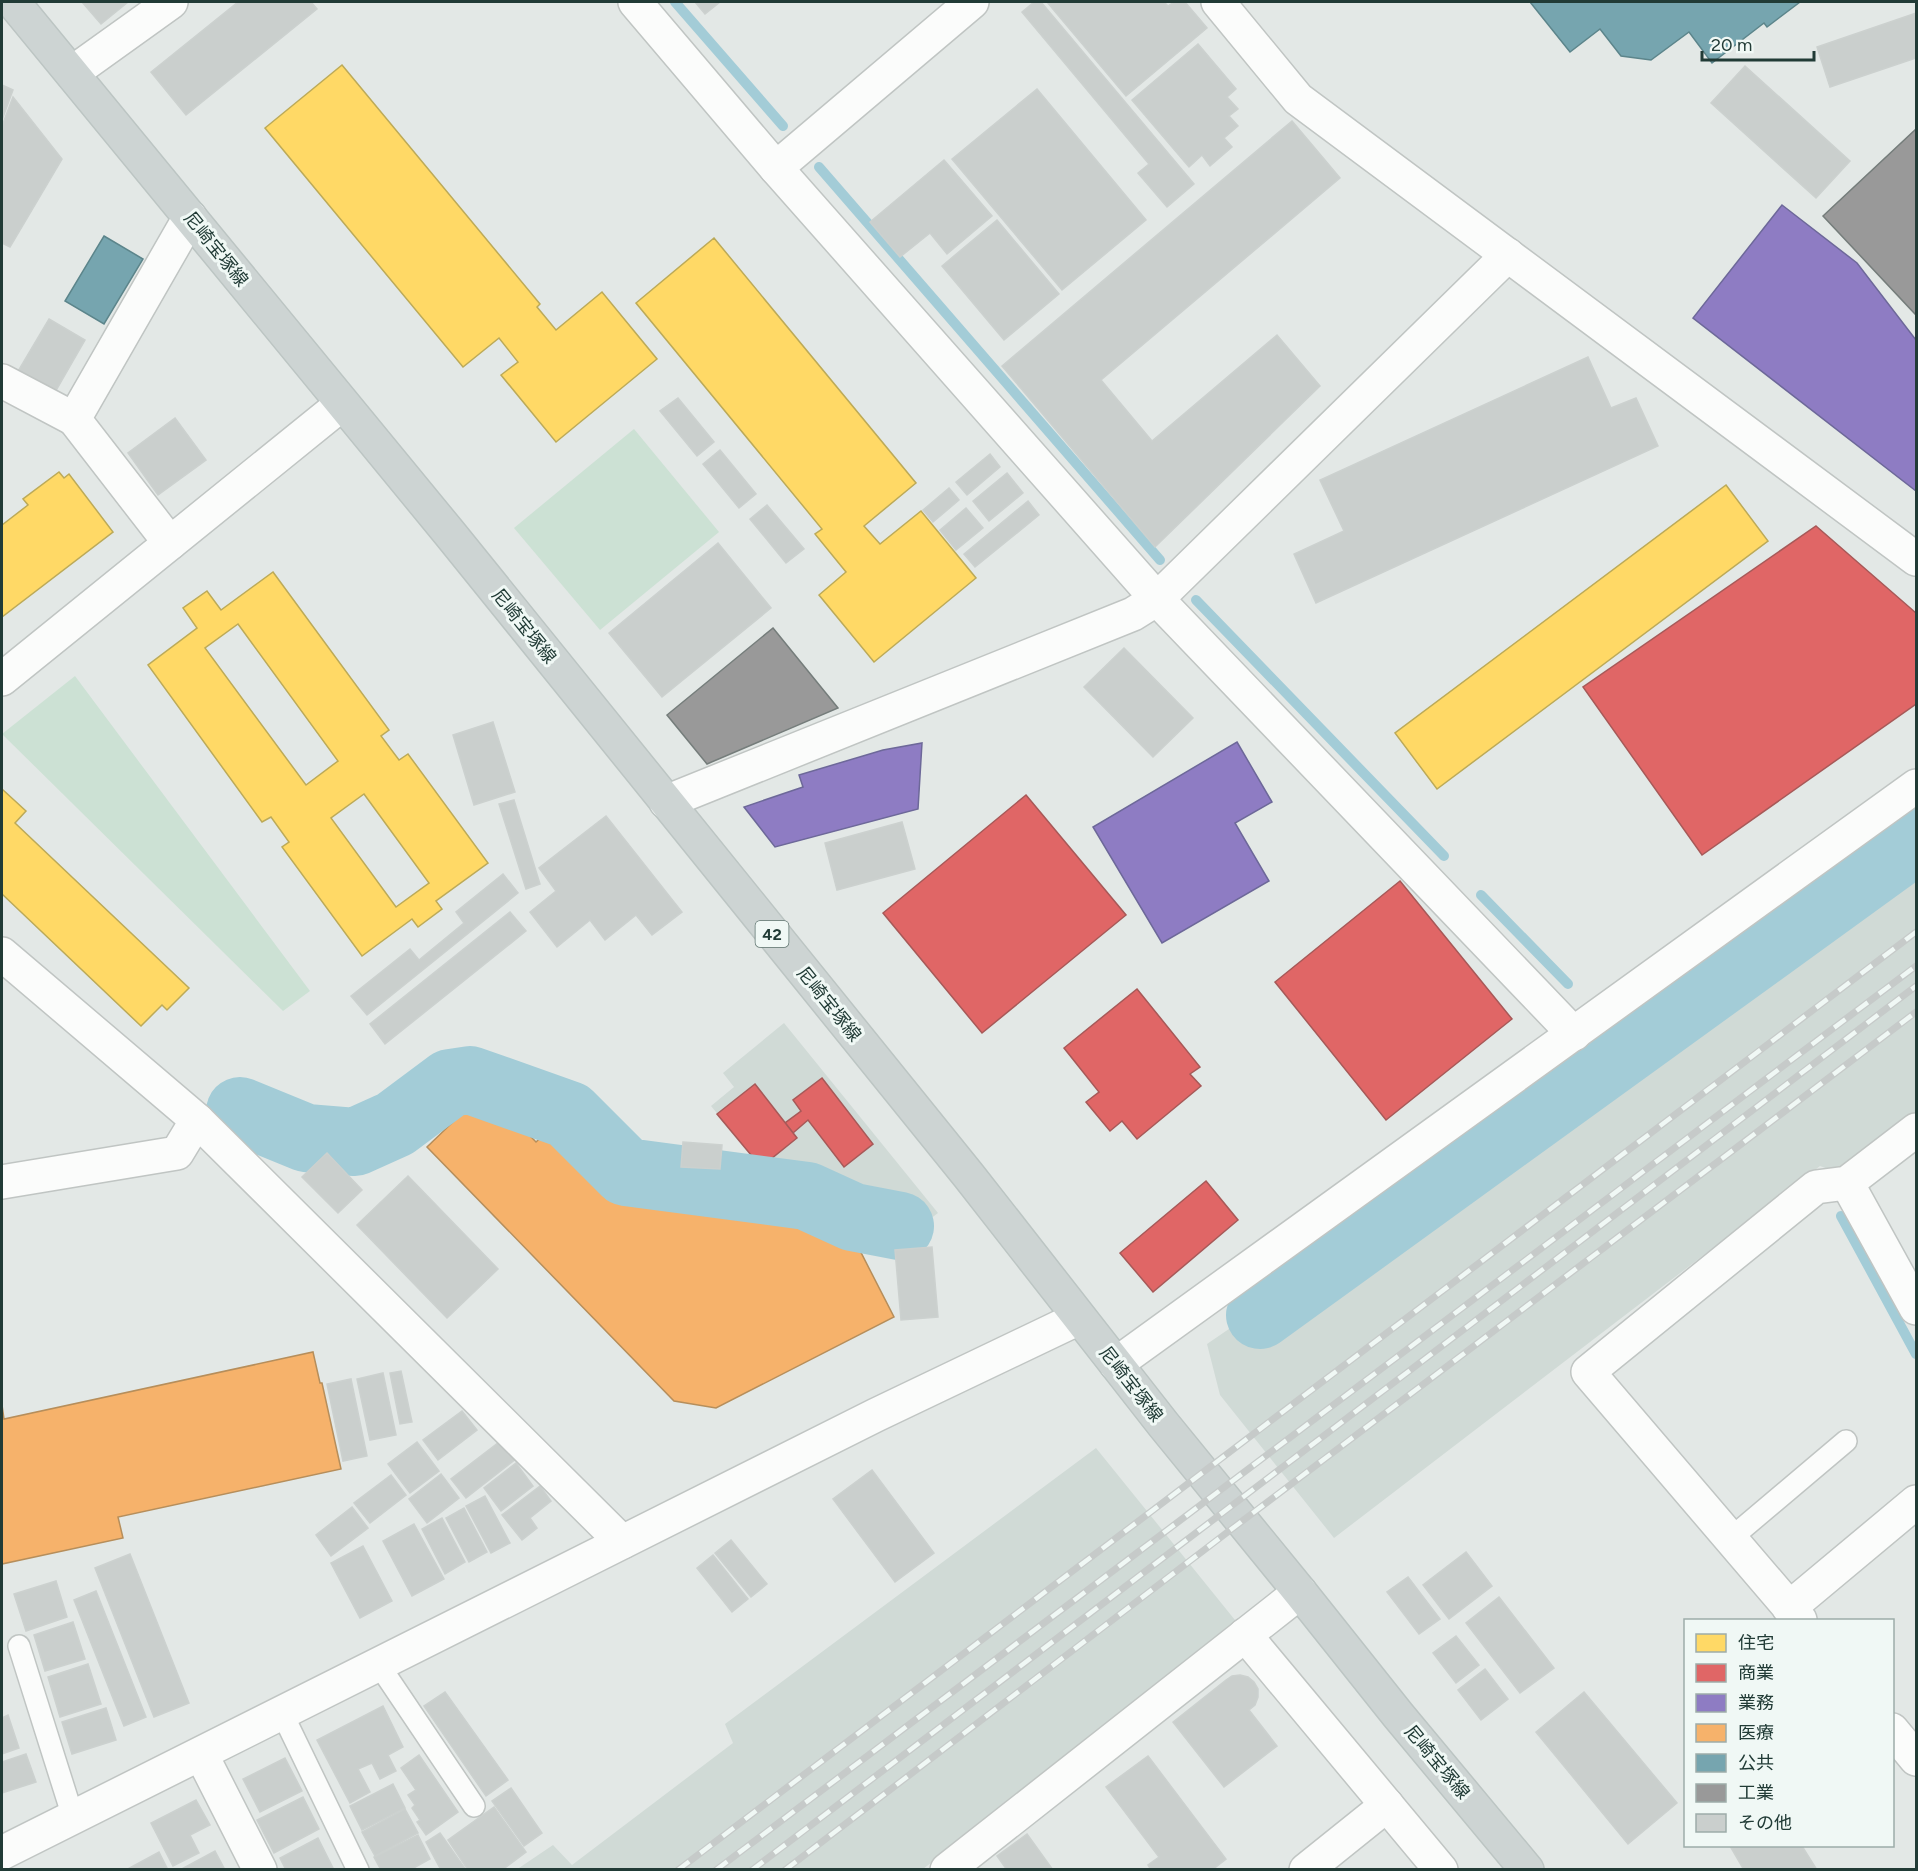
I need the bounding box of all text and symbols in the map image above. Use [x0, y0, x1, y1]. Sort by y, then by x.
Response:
scale bar [1702, 24, 1814, 62]
text: 20 m [1711, 34, 1752, 56]
street label: 尼崎宝塚線 [179, 207, 253, 291]
street label: 尼崎宝塚線 [487, 584, 561, 668]
road number: 42 [756, 921, 788, 947]
street label: 尼崎宝塚線 [792, 962, 866, 1046]
street label: 尼崎宝塚線 [1095, 1342, 1167, 1426]
legend [1684, 1619, 1894, 1847]
text: 住宅 [1738, 1632, 1774, 1654]
text: 商業 [1738, 1662, 1774, 1684]
text: 業務 [1738, 1692, 1774, 1714]
street label: 尼崎宝塚線 [1400, 1720, 1474, 1804]
text: 医療 [1738, 1722, 1774, 1744]
text: 公共 [1738, 1752, 1774, 1774]
text: 工業 [1738, 1782, 1774, 1804]
text: その他 [1738, 1812, 1792, 1834]

